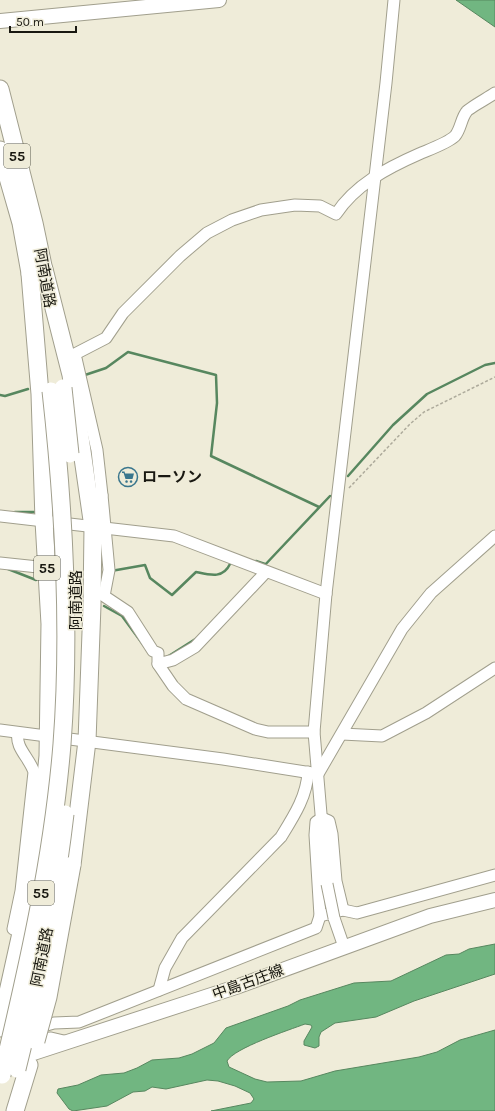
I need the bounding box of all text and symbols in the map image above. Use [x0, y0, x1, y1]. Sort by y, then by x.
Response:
scale bar [10, 8, 76, 34]
text: 50 m [16, 15, 44, 29]
road number: 55 [4, 144, 30, 168]
street label: 阿南道路 [31, 247, 59, 309]
supermarket icon: ローソン [117, 466, 139, 488]
place label: ローソン [142, 468, 202, 486]
road number: 55 [34, 556, 60, 580]
street label: 阿南道路 [67, 570, 85, 630]
road number: 55 [28, 881, 54, 905]
street label: 阿南道路 [27, 926, 57, 988]
street label: 中島古庄線 [210, 961, 286, 1003]

